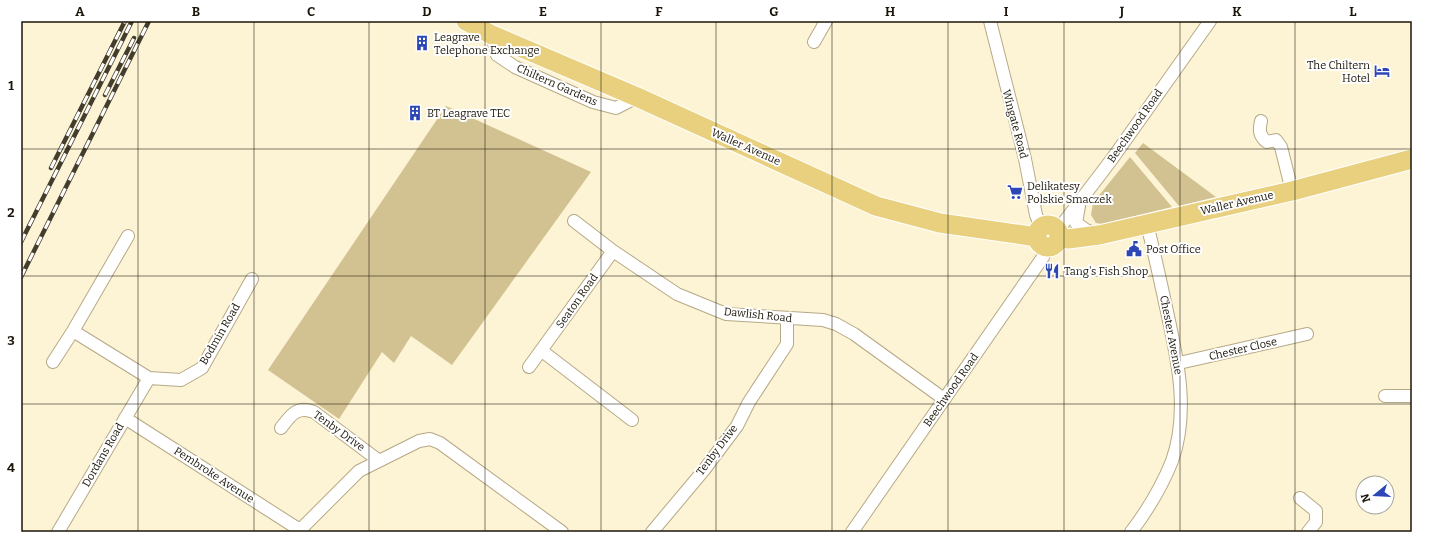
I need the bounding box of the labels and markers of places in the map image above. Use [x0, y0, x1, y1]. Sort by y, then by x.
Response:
place label: Leagrave Telephone Exchange [434, 31, 540, 57]
building icon: Leagrave Telephone Exchange [413, 34, 431, 52]
place label: The Chiltern Hotel [1307, 59, 1370, 85]
hotel icon: The Chiltern Hotel [1373, 62, 1391, 80]
building icon: BT Leagrave TEC [406, 104, 424, 122]
place label: BT Leagrave TEC [427, 107, 510, 120]
place label: Delikatesy Polskie Smaczek [1027, 180, 1112, 206]
supermarket icon: Delikatesy Polskie Smaczek [1006, 183, 1024, 201]
public building icon: Post Office [1125, 240, 1143, 258]
place label: Post Office [1146, 243, 1201, 256]
restaurant icon: Tang's Fish Shop [1043, 262, 1061, 280]
place label: Tang's Fish Shop [1064, 265, 1149, 278]

